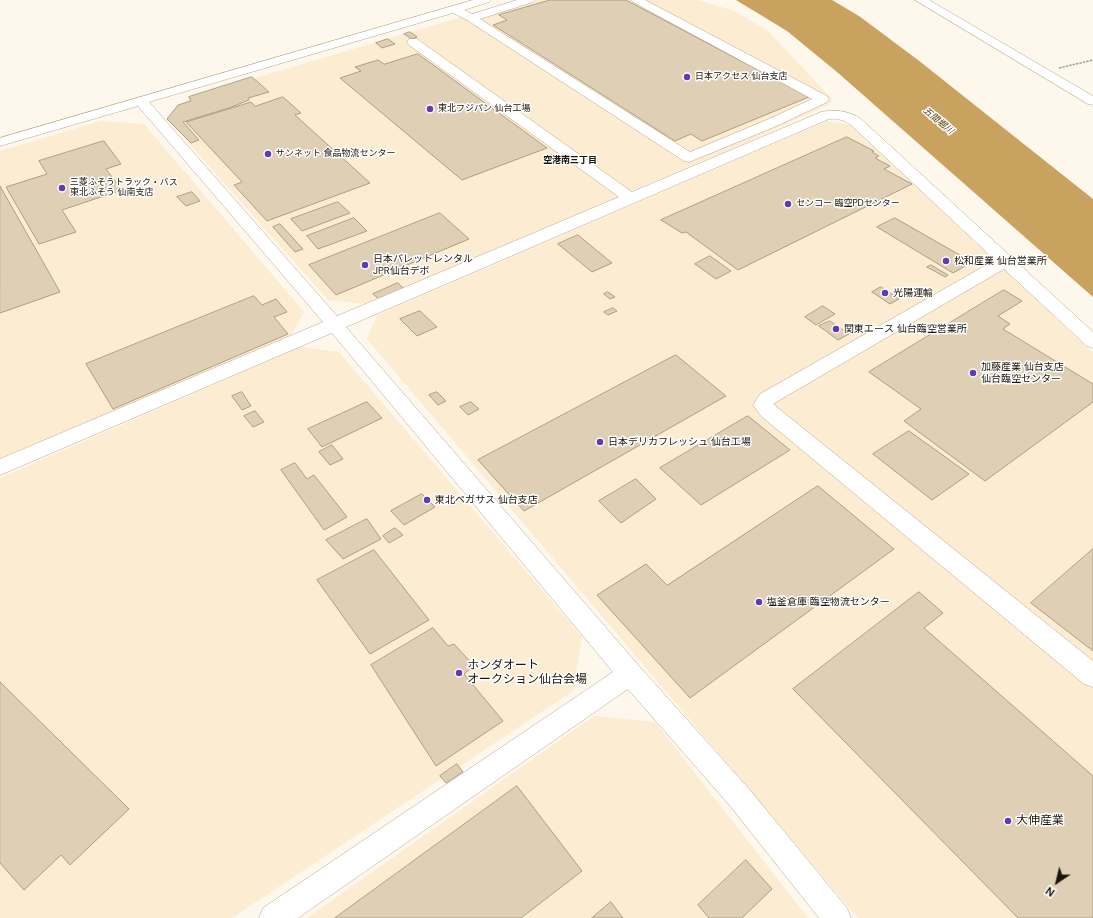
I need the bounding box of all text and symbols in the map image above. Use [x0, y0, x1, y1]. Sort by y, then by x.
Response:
marker: 日本アクセス 仙台支店 [682, 72, 692, 82]
place label: 日本アクセス 仙台支店 [695, 72, 787, 82]
marker: 東北フジパン 仙台工場 [425, 104, 435, 114]
place label: 東北フジパン 仙台工場 [438, 104, 530, 114]
water label: 五間堀川 [921, 105, 955, 137]
marker: サンネット 食品物流センター [263, 149, 273, 159]
place label: サンネット 食品物流センター [276, 149, 395, 159]
district label: 空港南三丁目 [543, 156, 597, 166]
place label: 三菱ふそうトラック・バス 東北ふそう 仙南支店 [70, 178, 178, 199]
marker: 三菱ふそうトラック・バス 東北ふそう 仙南支店 [57, 183, 67, 193]
marker: センコー 臨空PDセンター [783, 199, 793, 209]
place label: センコー 臨空PDセンター [796, 199, 900, 209]
place label: 日本パレットレンタル JPR仙台デポ [373, 253, 473, 276]
place label: 松和産業 仙台営業所 [954, 255, 1047, 267]
marker: 松和産業 仙台営業所 [941, 256, 951, 266]
marker: 日本パレットレンタル JPR仙台デポ [360, 260, 370, 270]
place label: 光陽運輸 [893, 287, 933, 299]
marker: 光陽運輸 [880, 288, 890, 298]
place label: 関東エース 仙台臨空営業所 [844, 323, 967, 335]
marker: 関東エース 仙台臨空営業所 [831, 324, 841, 334]
place label: 加藤産業 仙台支店 仙台臨空センター [981, 361, 1064, 384]
marker: 加藤産業 仙台支店 仙台臨空センター [968, 368, 978, 378]
place label: 日本デリカフレッシュ 仙台工場 [608, 436, 751, 448]
marker: 日本デリカフレッシュ 仙台工場 [595, 437, 605, 447]
place label: 東北ペガサス 仙台支店 [435, 494, 538, 506]
marker: 東北ペガサス 仙台支店 [422, 495, 432, 505]
place label: 塩釜倉庫 臨空物流センター [767, 596, 890, 608]
marker: 塩釜倉庫 臨空物流センター [754, 597, 764, 607]
place label: ホンダオート オークション仙台会場 [467, 659, 587, 687]
marker: ホンダオート オークション仙台会場 [454, 668, 464, 678]
place label: 大伸産業 [1016, 814, 1064, 828]
marker: 大伸産業 [1003, 816, 1013, 826]
north arrow [1037, 862, 1077, 902]
text: N [1043, 884, 1057, 900]

